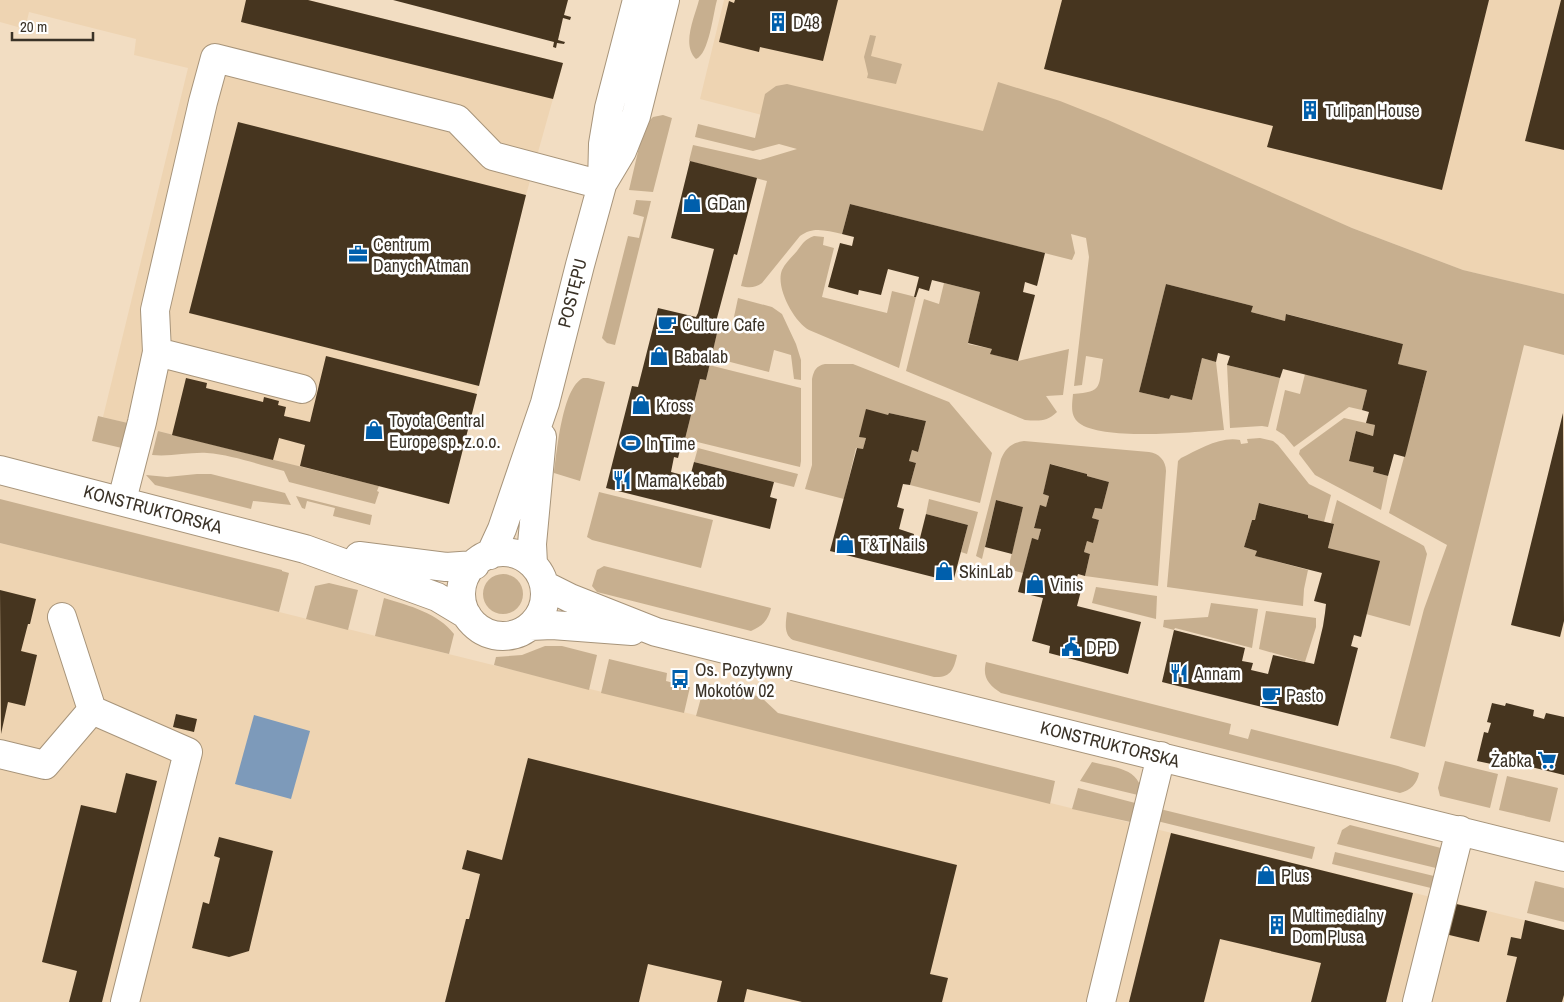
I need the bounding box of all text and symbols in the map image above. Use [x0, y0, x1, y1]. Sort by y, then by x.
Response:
scale bar [12, 10, 94, 42]
place label: D48 [793, 10, 820, 35]
building icon: D48 [767, 11, 789, 33]
text: 20 m [20, 16, 47, 37]
place label: Tulipan House [1325, 98, 1420, 123]
building icon: Tulipan House [1299, 99, 1321, 121]
place label: GDan [707, 191, 746, 216]
shop icon: GDan [681, 192, 703, 214]
place label: Centrum Danych Atman [373, 232, 469, 278]
office icon: Centrum Danych Atman [347, 243, 369, 265]
street label: POSTĘPU [551, 256, 593, 330]
place label: Culture Cafe [682, 312, 765, 337]
cafe icon: Culture Cafe [656, 313, 678, 335]
place label: Babalab [674, 344, 728, 369]
shop icon: Babalab [648, 345, 670, 367]
place label: Kross [656, 393, 694, 418]
shop icon: Kross [630, 394, 652, 416]
place label: Toyota Central Europe sp. z.o.o. [389, 408, 501, 454]
shop icon: Toyota Central Europe sp. z.o.o. [363, 419, 385, 441]
place label: In Time [646, 431, 695, 456]
sports icon: In Time [620, 432, 642, 454]
place label: Mama Kebab [637, 468, 725, 493]
restaurant icon: Mama Kebab [611, 469, 633, 491]
street label: KONSTRUKTORSKA [81, 478, 225, 540]
place label: T&T Nails [860, 532, 925, 557]
shop icon: T&T Nails [834, 533, 856, 555]
place label: SkinLab [959, 559, 1013, 584]
shop icon: SkinLab [933, 560, 955, 582]
place label: Vinis [1050, 572, 1083, 597]
shop icon: Vinis [1024, 573, 1046, 595]
place label: DPD [1086, 635, 1117, 660]
public building icon: DPD [1060, 636, 1082, 658]
place label: Os. Pozytywny Mokotów 02 [695, 657, 793, 703]
place label: Annam [1193, 661, 1241, 686]
restaurant icon: Annam [1168, 662, 1190, 684]
bus stop icon: Os. Pozytywny Mokotów 02 [669, 668, 691, 690]
place label: Pasto [1286, 683, 1324, 708]
cafe icon: Pasto [1260, 684, 1282, 706]
street label: KONSTRUKTORSKA [1038, 715, 1182, 773]
place label: Żabka [1491, 748, 1532, 773]
supermarket icon: Żabka [1536, 749, 1558, 771]
place label: Plus [1281, 863, 1310, 888]
shop icon: Plus [1255, 864, 1277, 886]
place label: Multimedialny Dom Plusa [1292, 903, 1384, 949]
building icon: Multimedialny Dom Plusa [1266, 914, 1288, 936]

